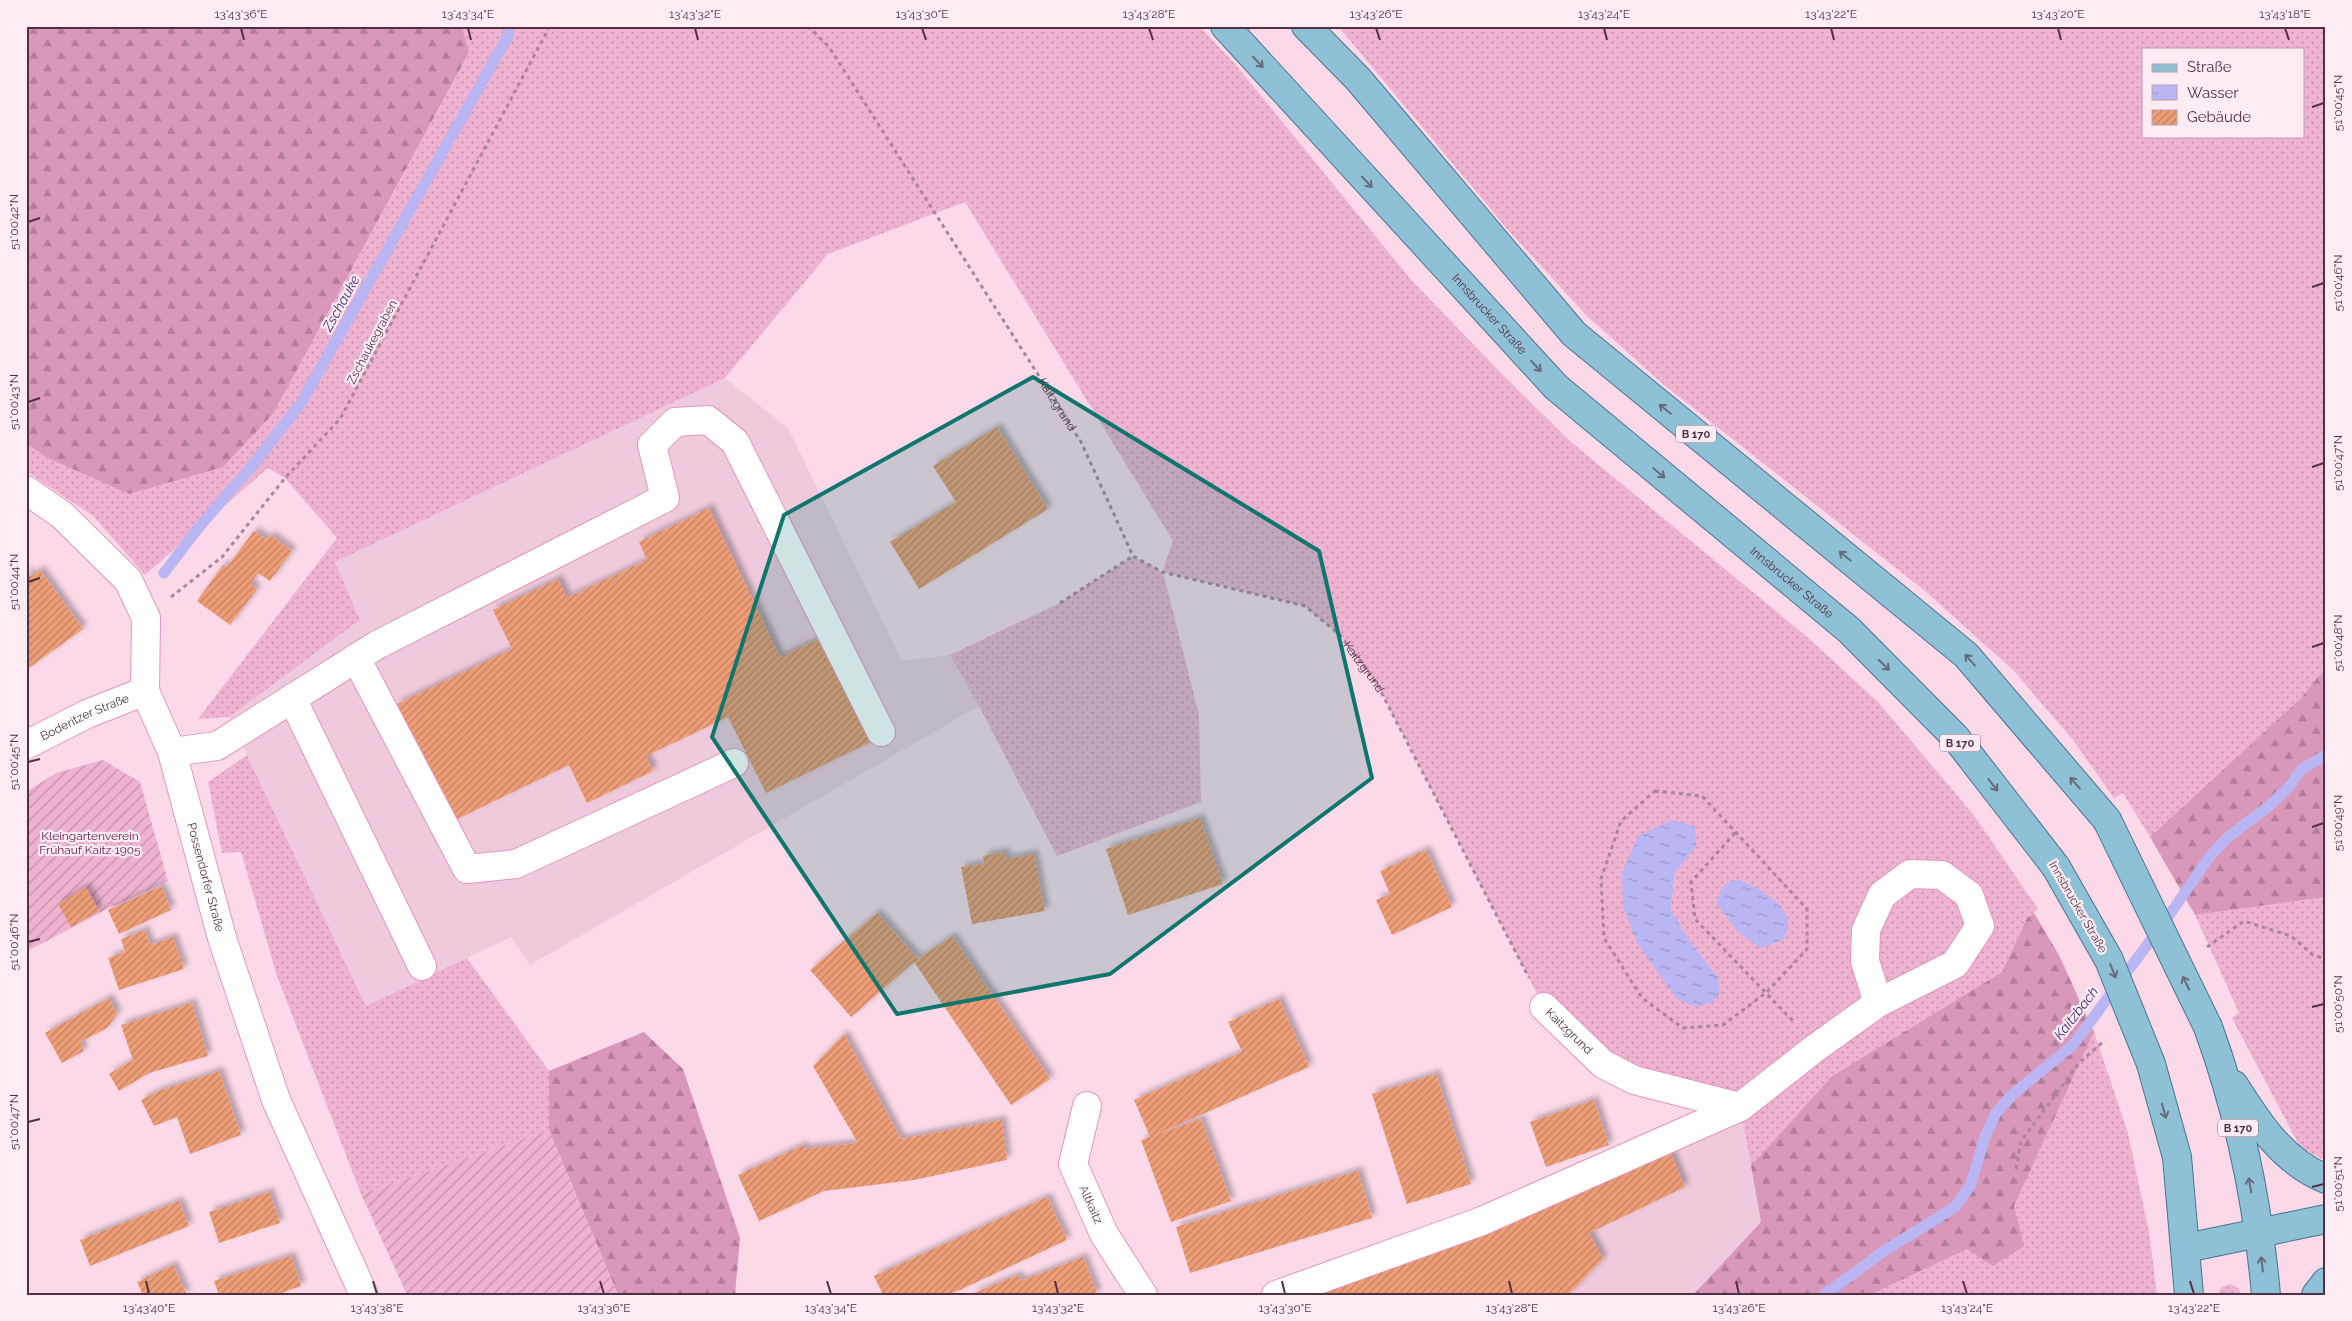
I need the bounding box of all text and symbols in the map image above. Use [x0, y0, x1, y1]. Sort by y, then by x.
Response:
text: 13°43'36"E [214, 7, 268, 21]
text: 13°43'34"E [442, 7, 494, 21]
text: 13°43'32"E [669, 7, 721, 21]
text: 13°43'30"E [895, 7, 949, 21]
text: 13°43'28"E [1123, 7, 1175, 21]
text: 13°43'26"E [1350, 7, 1402, 21]
text: 13°43'24"E [1578, 7, 1630, 21]
text: 13°43'22"E [1805, 7, 1857, 21]
text: 13°43'20"E [2031, 7, 2085, 21]
text: 13°43'18"E [2259, 7, 2311, 21]
legend [2142, 48, 2304, 138]
one-way arrow [1252, 56, 1264, 69]
text: Straße [2187, 58, 2232, 76]
text: 51°00'45"N [2331, 75, 2345, 131]
text: Wasser [2187, 84, 2239, 102]
text: Gebäude [2187, 108, 2251, 126]
one-way arrow [1361, 175, 1373, 188]
text: 51°00'42"N [7, 194, 21, 250]
text: 51°00'46"N [2331, 254, 2345, 312]
street label: Innsbrucker Straße [1449, 271, 1529, 357]
water label: Zschauke [319, 272, 363, 335]
street label: Zschaukegraben [344, 298, 400, 386]
one-way arrow [1530, 360, 1542, 373]
text: 51°00'43"N [7, 374, 21, 430]
street label: Kaitzgrund [1035, 376, 1079, 434]
one-way arrow [1659, 403, 1672, 414]
road number: B 170 [1676, 426, 1716, 442]
text: 51°00'47"N [2331, 435, 2345, 491]
one-way arrow [1652, 467, 1665, 478]
street label: Innsbrucker Straße [1747, 544, 1836, 621]
one-way arrow [1839, 550, 1852, 561]
text: 51°00'44"N [7, 554, 21, 610]
text: 51°00'48"N [2331, 615, 2345, 671]
street label: Kaitzgrund [1340, 639, 1387, 695]
one-way arrow [1964, 653, 1975, 666]
one-way arrow [1878, 659, 1890, 671]
street label: Boderitzer Straße [38, 691, 131, 744]
text: 51°00'45"N [7, 734, 21, 790]
road number: B 170 [1940, 734, 1980, 751]
one-way arrow [2070, 777, 2081, 790]
one-way arrow [1987, 778, 1998, 791]
text: 51°00'49"N [2331, 795, 2345, 851]
street label: Possendorfer Straße [184, 821, 227, 933]
park label: Kleingartenverein Frühauf Kaitz 1905 [39, 829, 141, 857]
street label: Innsbrucker Straße [2046, 859, 2110, 955]
text: 51°00'46"N [7, 913, 21, 971]
one-way arrow [2109, 963, 2119, 978]
text: 51°00'50"N [2331, 975, 2345, 1033]
one-way arrow [2181, 976, 2190, 991]
water label: Kaitzbach [2050, 983, 2102, 1043]
street label: Kaitzgrund [1543, 1005, 1596, 1057]
text: 51°00'47"N [7, 1094, 21, 1150]
one-way arrow [2160, 1102, 2170, 1118]
road number: B 170 [2218, 1120, 2258, 1136]
text: 51°00'51"N [2331, 1156, 2345, 1212]
one-way arrow [2244, 1177, 2254, 1193]
street label: Altkaitz [1076, 1183, 1106, 1226]
one-way arrow [2257, 1256, 2267, 1272]
text: 13°43'40"E [123, 1301, 175, 1315]
text: 13°43'38"E [351, 1301, 403, 1315]
text: 13°43'36"E [577, 1301, 631, 1315]
text: 13°43'34"E [805, 1301, 857, 1315]
text: 13°43'32"E [1032, 1301, 1084, 1315]
text: 13°43'30"E [1258, 1301, 1312, 1315]
text: 13°43'28"E [1486, 1301, 1538, 1315]
text: 13°43'26"E [1713, 1301, 1765, 1315]
text: 13°43'24"E [1941, 1301, 1993, 1315]
text: 13°43'22"E [2168, 1301, 2220, 1315]

